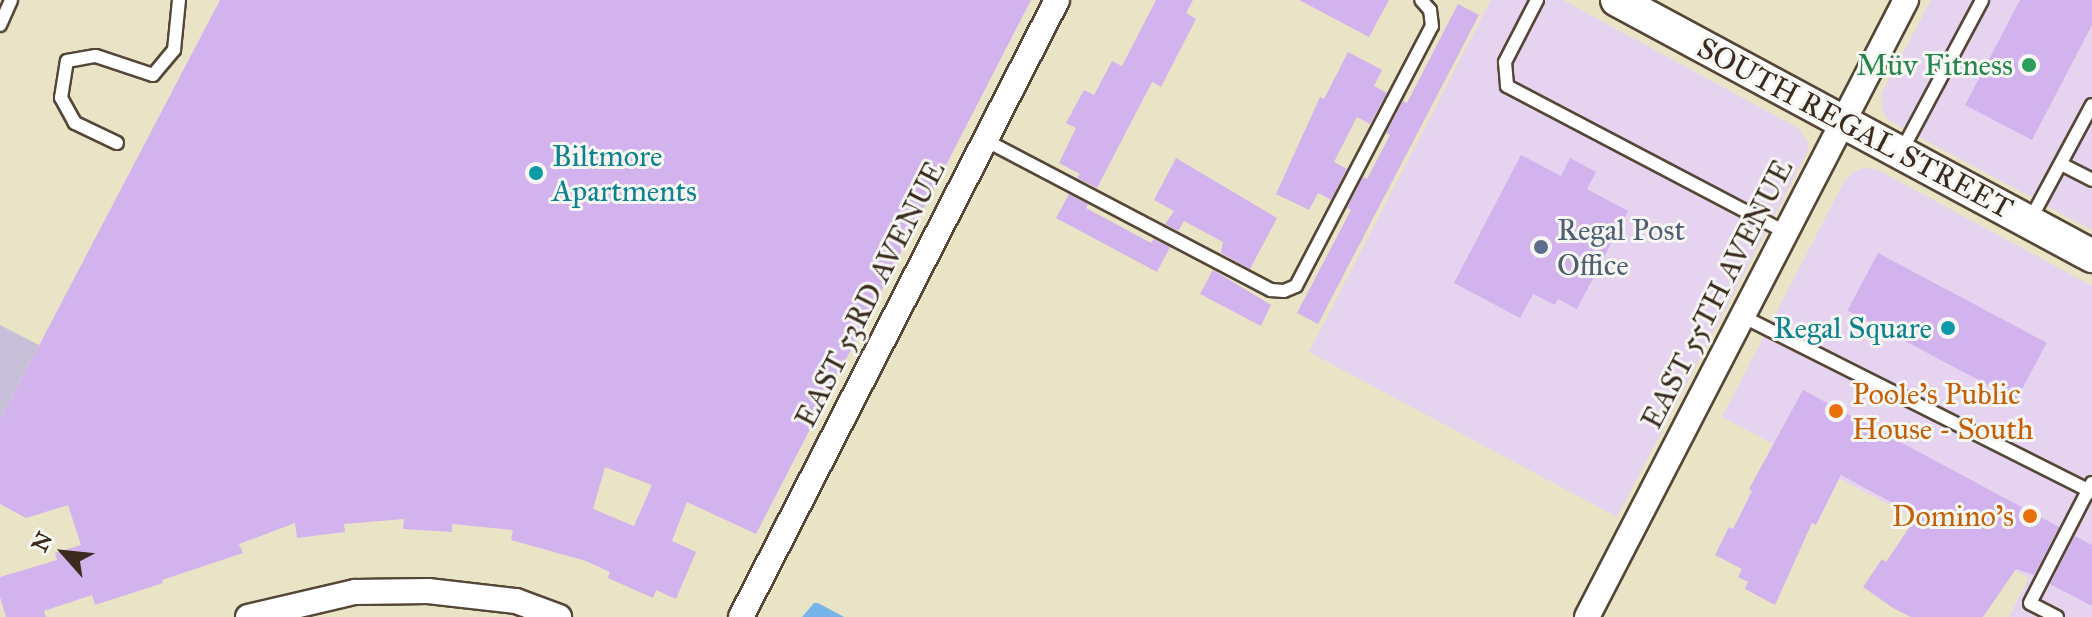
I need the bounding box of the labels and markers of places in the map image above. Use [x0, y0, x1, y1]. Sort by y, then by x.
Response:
place label: Müv Fitness [1857, 47, 2013, 83]
marker: Müv Fitness [2020, 56, 2038, 74]
place label: Biltmore Apartments [552, 138, 697, 208]
marker: Biltmore Apartments [527, 164, 545, 182]
place label: Regal Post Office [1557, 212, 1685, 282]
marker: Regal Post Office [1532, 238, 1550, 256]
place label: Regal Square [1774, 310, 1932, 346]
marker: Regal Square [1939, 319, 1957, 337]
place label: Poole's Public House - South [1852, 376, 2033, 446]
marker: Poole's Public House - South [1827, 402, 1845, 420]
place label: Domino's [1892, 498, 2014, 534]
marker: Domino's [2021, 507, 2039, 525]

